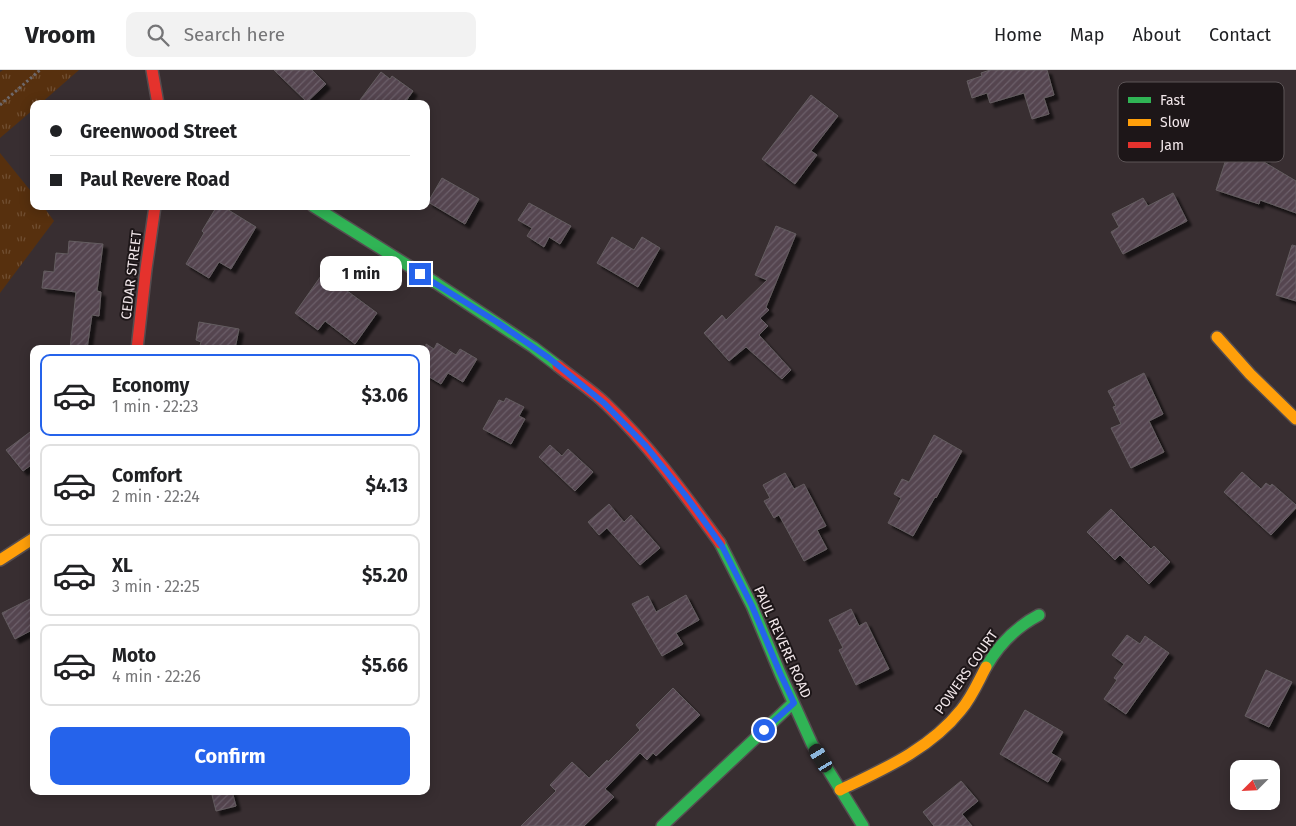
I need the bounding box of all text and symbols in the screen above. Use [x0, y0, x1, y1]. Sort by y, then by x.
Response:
search box [126, 12, 476, 57]
text: Vroom [25, 21, 96, 49]
icon: search [144, 21, 172, 49]
text: Search here [184, 23, 285, 46]
text: Home [994, 24, 1042, 46]
text: Map [1070, 24, 1104, 46]
text: About [1132, 24, 1181, 46]
text: Contact [1209, 24, 1271, 46]
legend [1118, 82, 1284, 162]
text: Fast [1160, 92, 1186, 109]
text: Slow [1160, 114, 1190, 131]
text: Greenwood Street [80, 120, 237, 143]
text: Jam [1160, 137, 1184, 154]
text: Paul Revere Road [80, 168, 230, 191]
street label: CEDAR STREET [118, 229, 145, 321]
callout: 1 min [320, 256, 402, 292]
route end [409, 263, 431, 285]
text: 1 min [342, 264, 380, 283]
icon: car [52, 373, 97, 418]
text: Economy [112, 374, 189, 397]
text: $3.06 [362, 384, 408, 407]
text: 1 min · 22:23 [112, 397, 199, 416]
icon: car [52, 463, 97, 508]
text: Comfort [112, 464, 182, 487]
text: $4.13 [365, 474, 408, 497]
text: 2 min · 22:24 [112, 487, 200, 506]
icon: car [52, 553, 97, 598]
text: XL [112, 554, 133, 577]
text: $5.20 [362, 564, 408, 587]
text: 3 min · 22:25 [112, 577, 200, 596]
street label: PAUL REVERE ROAD [750, 583, 815, 701]
street label: POWERS COURT [931, 626, 1002, 718]
icon: car [52, 643, 97, 688]
text: Moto [112, 644, 156, 667]
text: $5.66 [362, 654, 408, 677]
text: 4 min · 22:26 [112, 667, 201, 686]
route start [753, 719, 775, 741]
button: Confirm [50, 727, 410, 785]
car [806, 741, 835, 775]
north arrow [1230, 760, 1280, 810]
map controls [1230, 760, 1280, 810]

